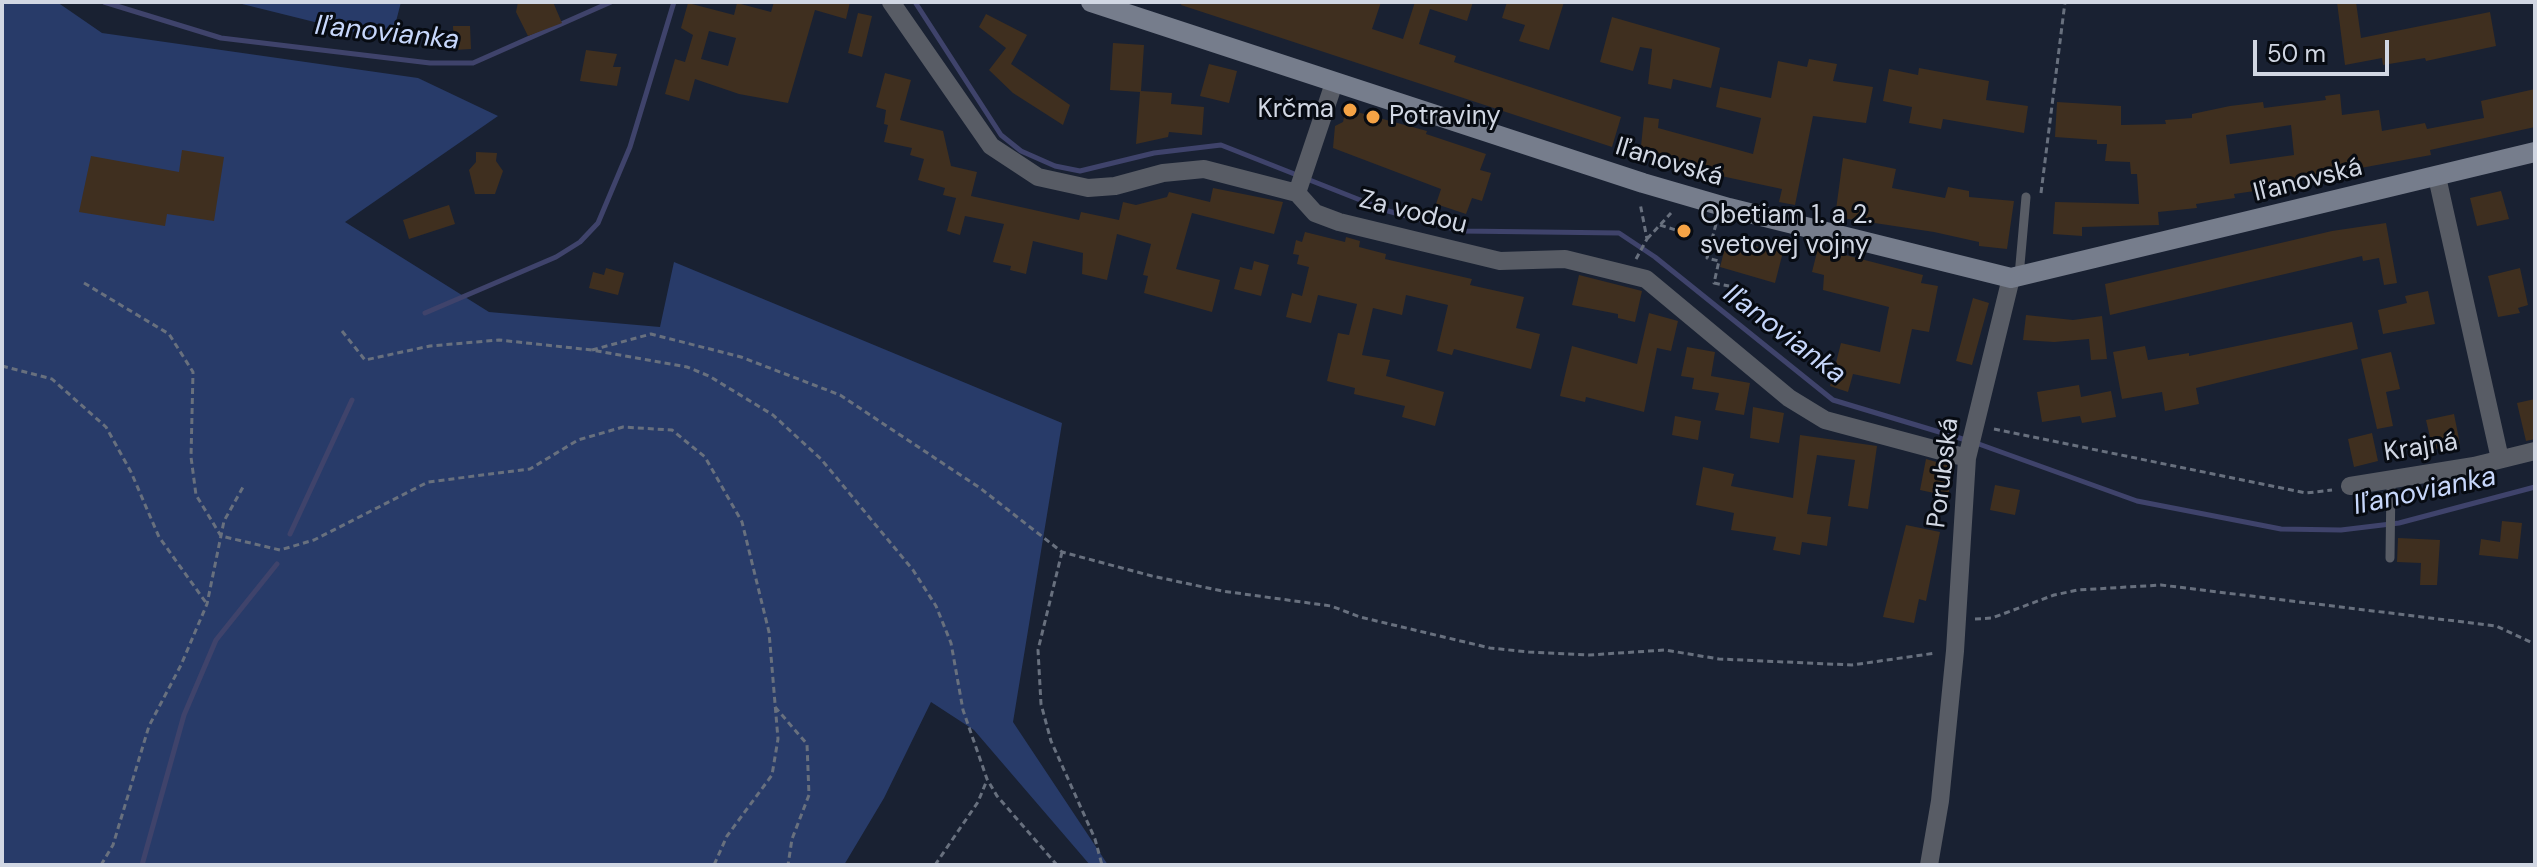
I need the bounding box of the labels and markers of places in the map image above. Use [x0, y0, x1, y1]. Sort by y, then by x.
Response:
place label: Krčma [1258, 94, 1334, 126]
marker: Krčma [1341, 101, 1359, 119]
place label: Potraviny [1389, 101, 1501, 133]
marker: Potraviny [1364, 108, 1382, 126]
place label: Obetiam 1. a 2. svetovej vojny [1700, 200, 1873, 262]
marker: Obetiam 1. a 2. svetovej vojny [1675, 222, 1693, 240]

